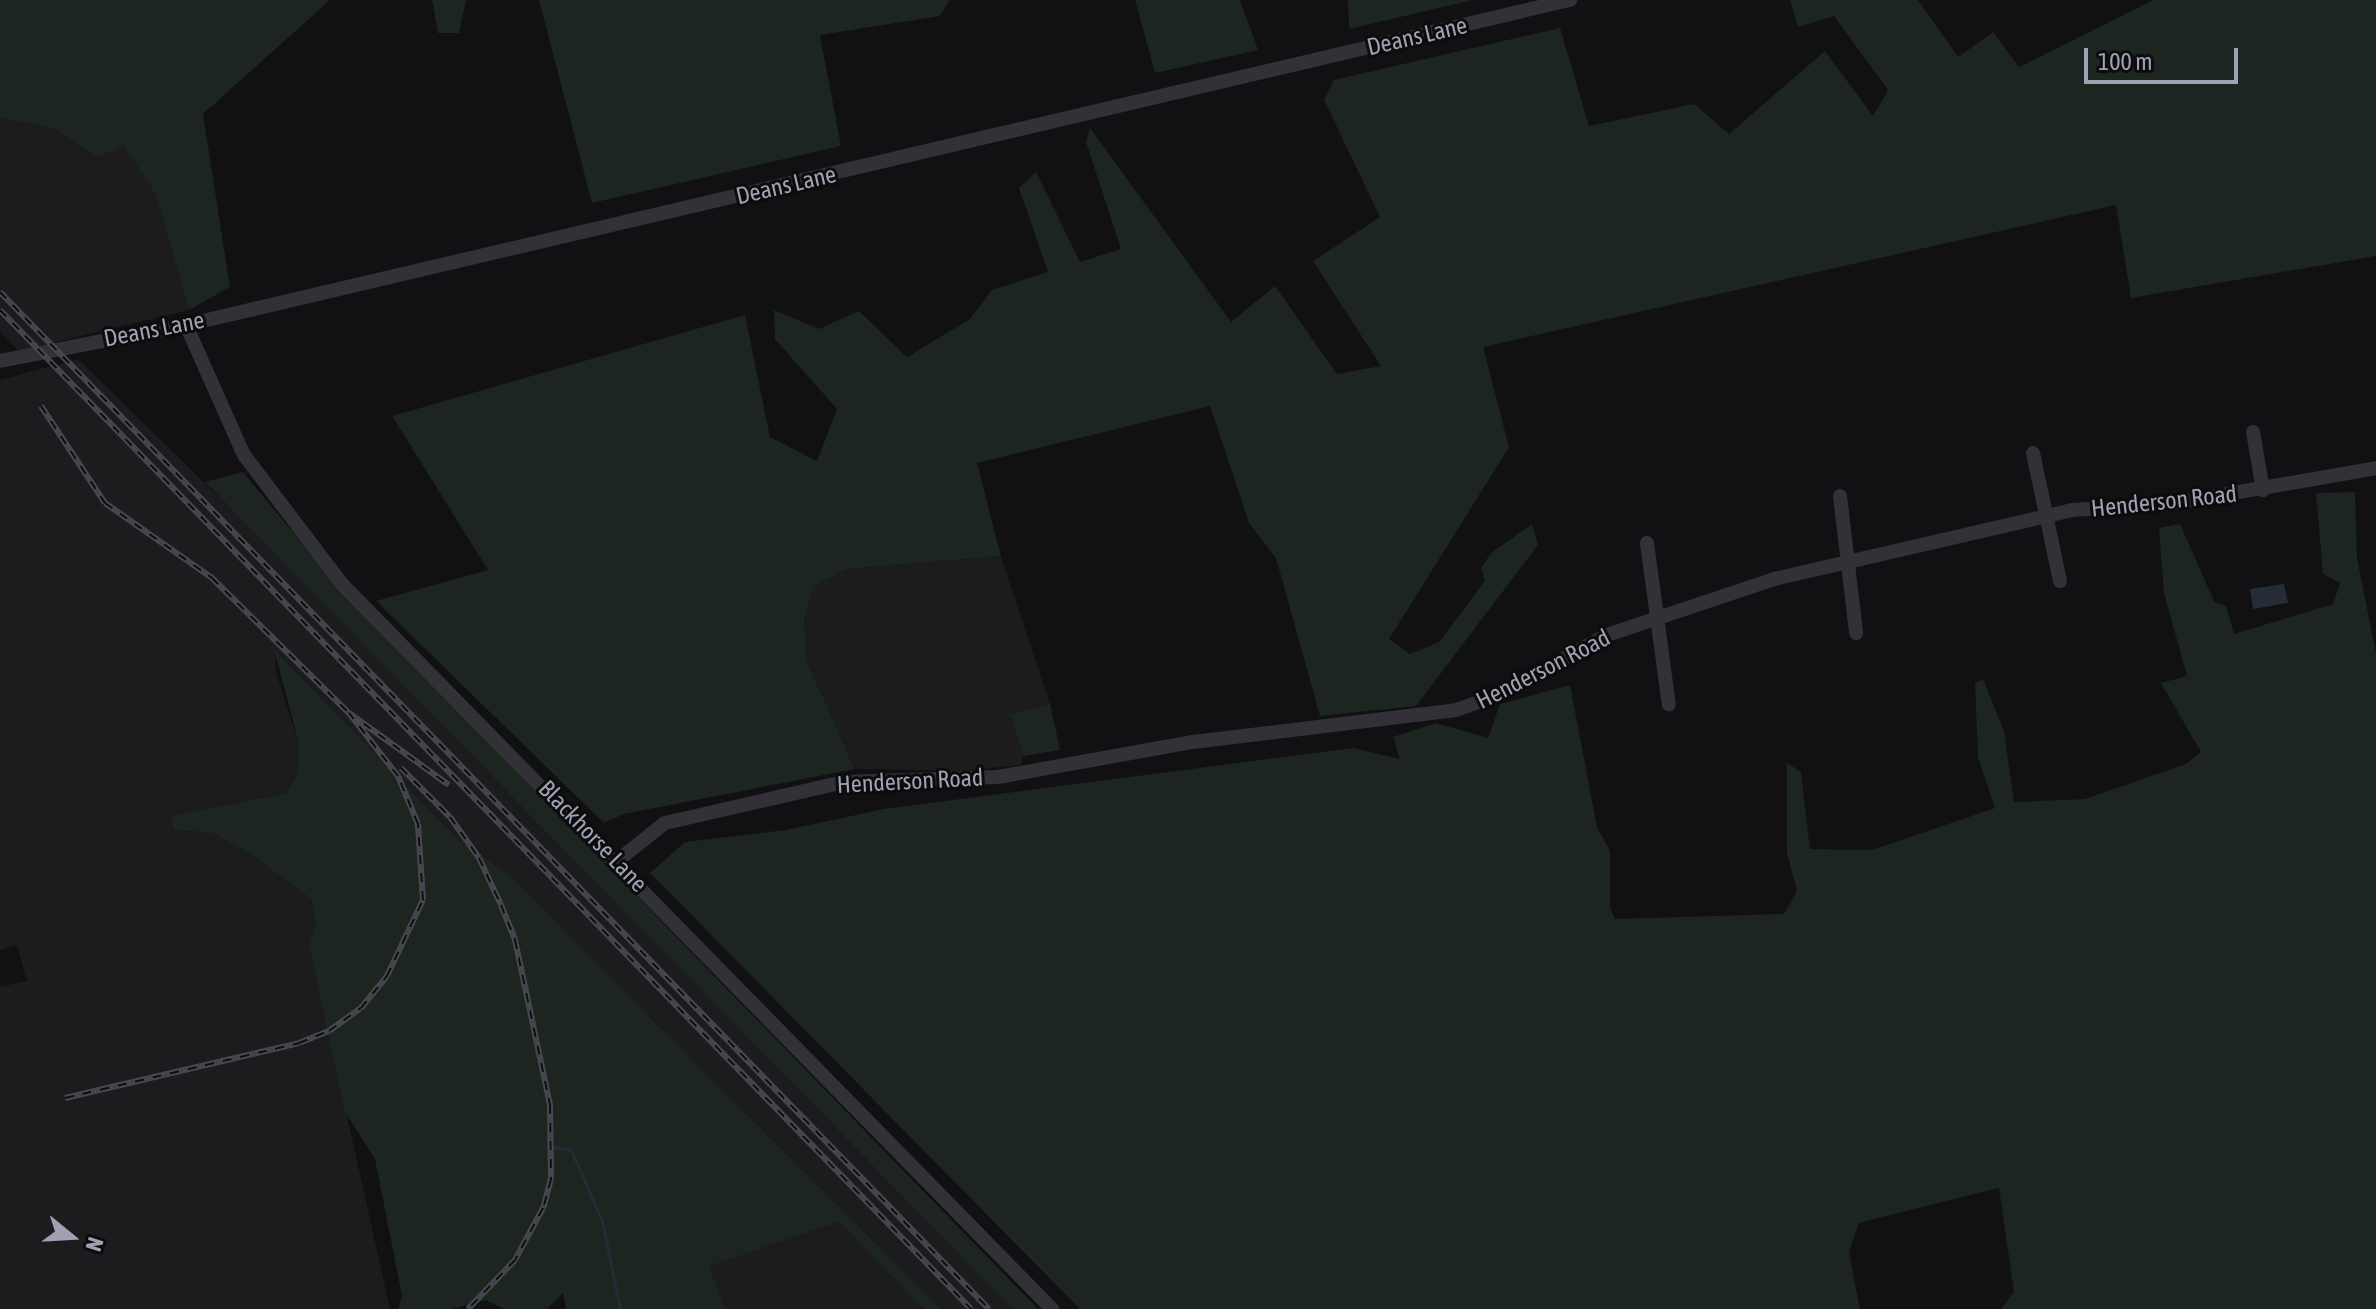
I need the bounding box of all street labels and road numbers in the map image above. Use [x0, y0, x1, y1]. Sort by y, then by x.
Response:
street label: Deans Lane [1364, 11, 1470, 61]
street label: Deans Lane [733, 160, 839, 210]
street label: Deans Lane [101, 305, 207, 353]
street label: Henderson Road [2090, 479, 2238, 523]
street label: Henderson Road [1471, 623, 1615, 715]
street label: Henderson Road [836, 763, 984, 799]
street label: Blackhorse Lane [533, 774, 653, 898]

